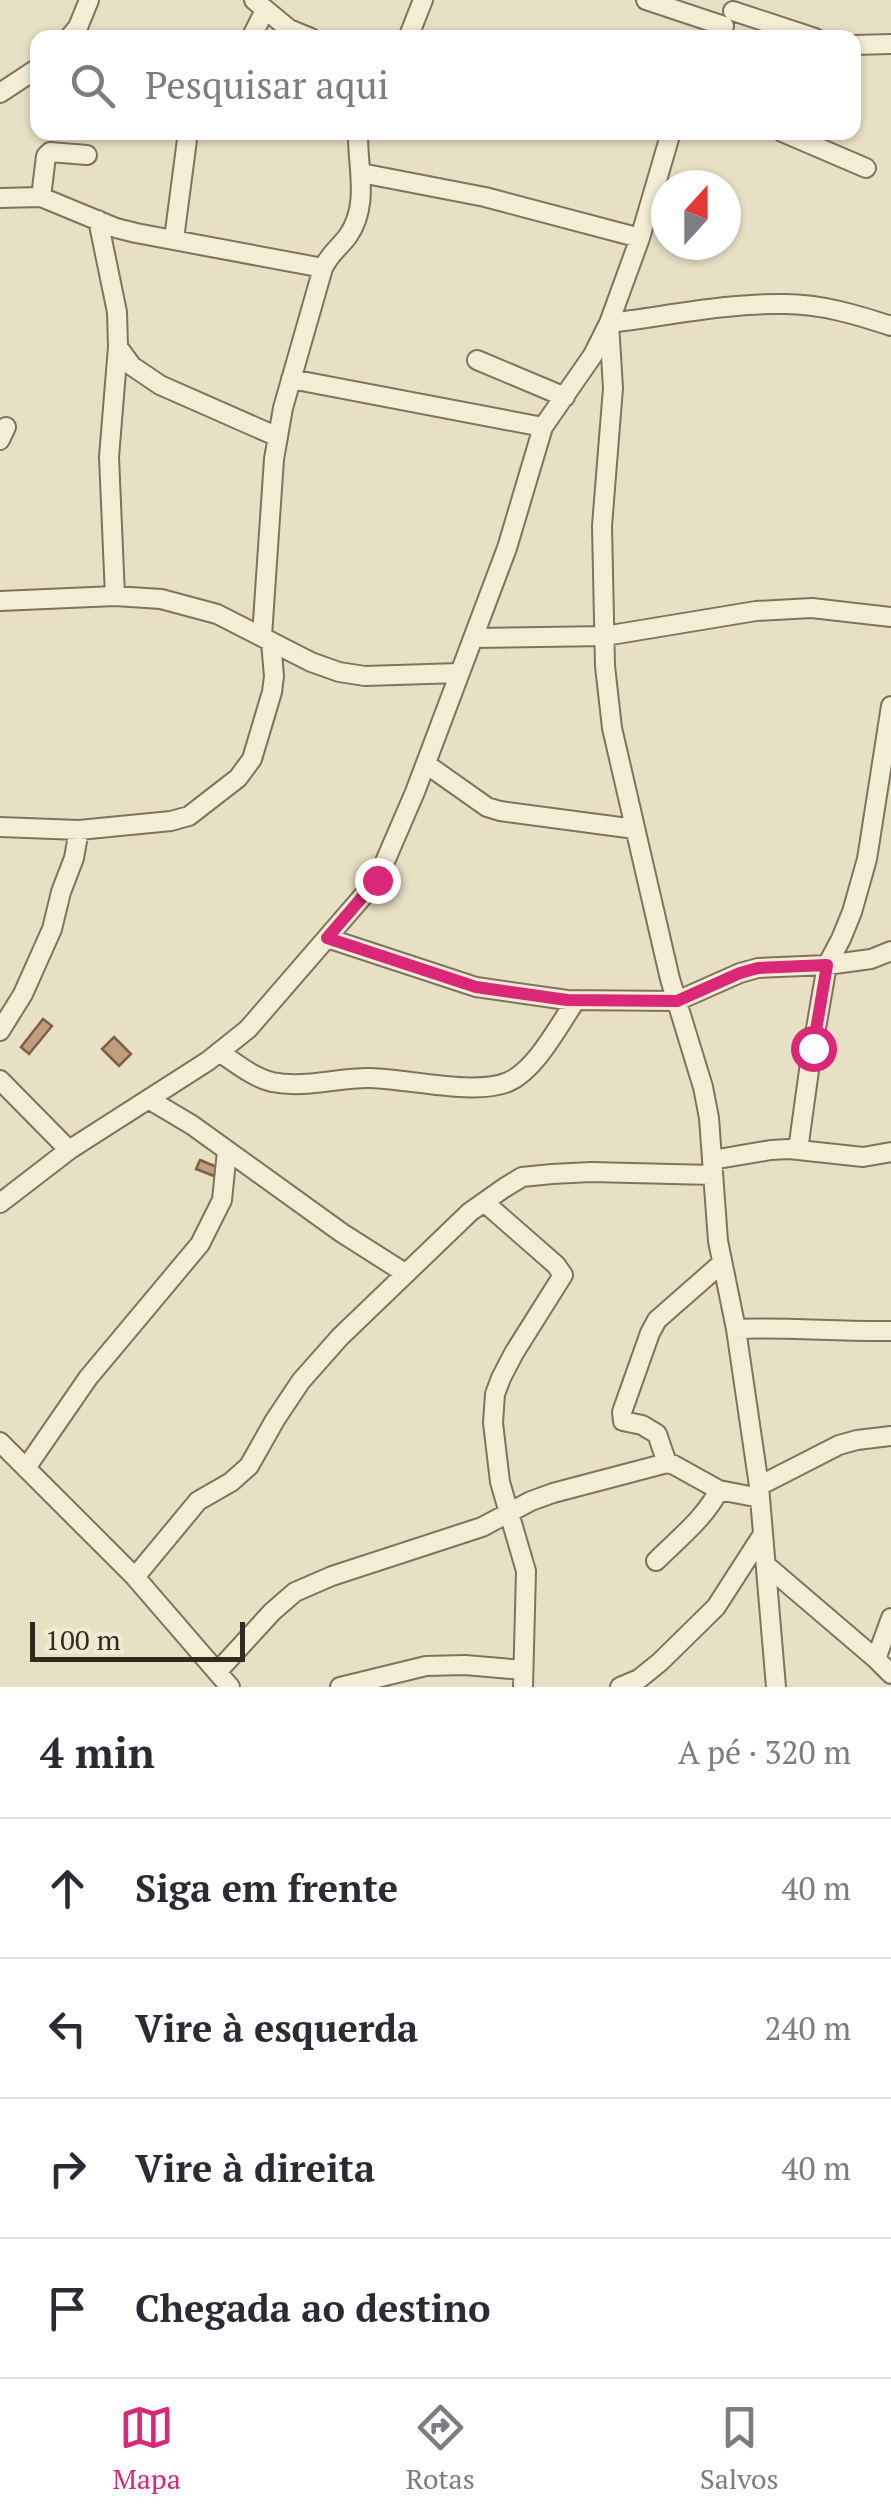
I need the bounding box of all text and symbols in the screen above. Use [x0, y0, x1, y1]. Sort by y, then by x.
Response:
search box [30, 30, 861, 140]
icon: search [65, 58, 120, 113]
text: Pesquisar aqui [145, 60, 389, 110]
north arrow [651, 170, 741, 260]
route end [355, 858, 401, 904]
route start [791, 1026, 837, 1072]
scale bar [30, 1617, 245, 1662]
text: 100 m [45, 1621, 121, 1658]
text: 4 min [40, 1724, 155, 1780]
text: A pé · 320 m [678, 1731, 851, 1773]
icon: ahead [40, 1861, 95, 1916]
text: Siga em frente [135, 1863, 398, 1913]
text: 40 m [781, 1867, 851, 1909]
icon: left [40, 2001, 95, 2056]
text: Vire à esquerda [135, 2003, 418, 2053]
text: 240 m [764, 2007, 851, 2049]
icon: right [40, 2141, 95, 2196]
text: Vire à direita [135, 2143, 375, 2193]
text: 40 m [781, 2147, 851, 2189]
icon: arrive [40, 2281, 95, 2336]
text: Chegada ao destino [135, 2283, 490, 2333]
tab: Mapa [112, 2400, 181, 2497]
tab: Rotas [406, 2400, 475, 2497]
tab: Salvos [700, 2400, 779, 2497]

